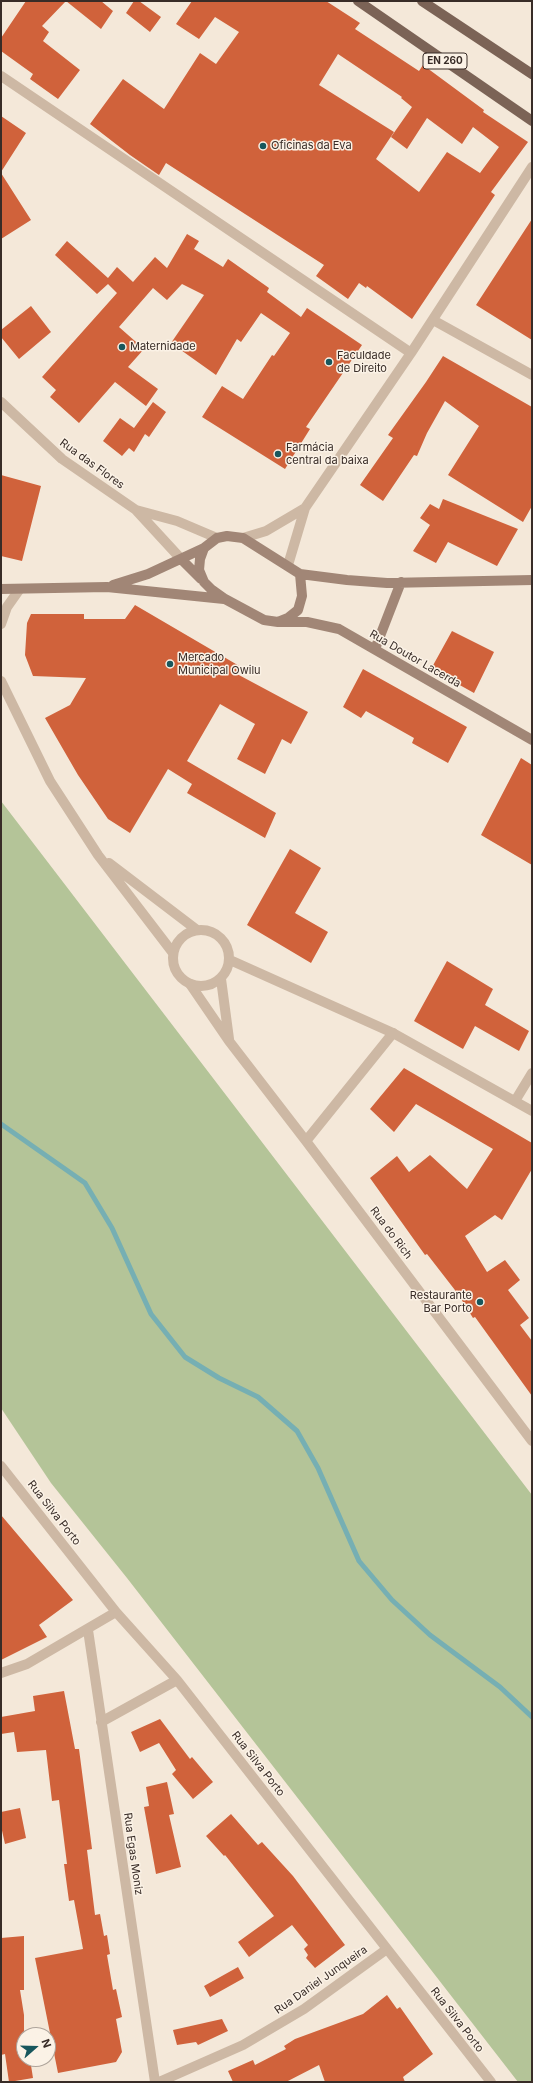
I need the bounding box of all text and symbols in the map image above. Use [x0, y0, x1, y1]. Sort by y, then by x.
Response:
road number: EN 260 [423, 53, 467, 69]
place label: Oficinas da Eva [271, 139, 352, 153]
marker: Oficinas da Eva [258, 141, 268, 151]
place label: Maternidade [130, 340, 196, 354]
marker: Maternidade [117, 342, 127, 352]
place label: Faculdade de Direito [337, 349, 391, 375]
marker: Faculdade de Direito [324, 357, 334, 367]
street label: Rua das Flores [57, 436, 127, 492]
place label: Farmácia central da baixa [286, 441, 369, 467]
marker: Farmácia central da baixa [273, 449, 283, 459]
street label: Rua Doutor Lacerda [367, 627, 463, 691]
place label: Mercado Municipal Owilu [178, 651, 261, 677]
marker: Mercado Municipal Owilu [165, 659, 175, 669]
street label: Rua do Rich [367, 1204, 415, 1262]
place label: Restaurante Bar Porto [410, 1289, 472, 1315]
marker: Restaurante Bar Porto [475, 1297, 485, 1307]
street label: Rua Silva Porto [25, 1478, 83, 1548]
street label: Rua Silva Porto [229, 1729, 287, 1799]
street label: Rua Egas Moniz [121, 1812, 145, 1896]
street label: Rua Daniel Junqueira [272, 1943, 370, 2017]
street label: Rua Silva Porto [428, 1985, 486, 2055]
north arrow [16, 2027, 56, 2067]
text: N [38, 2037, 54, 2050]

